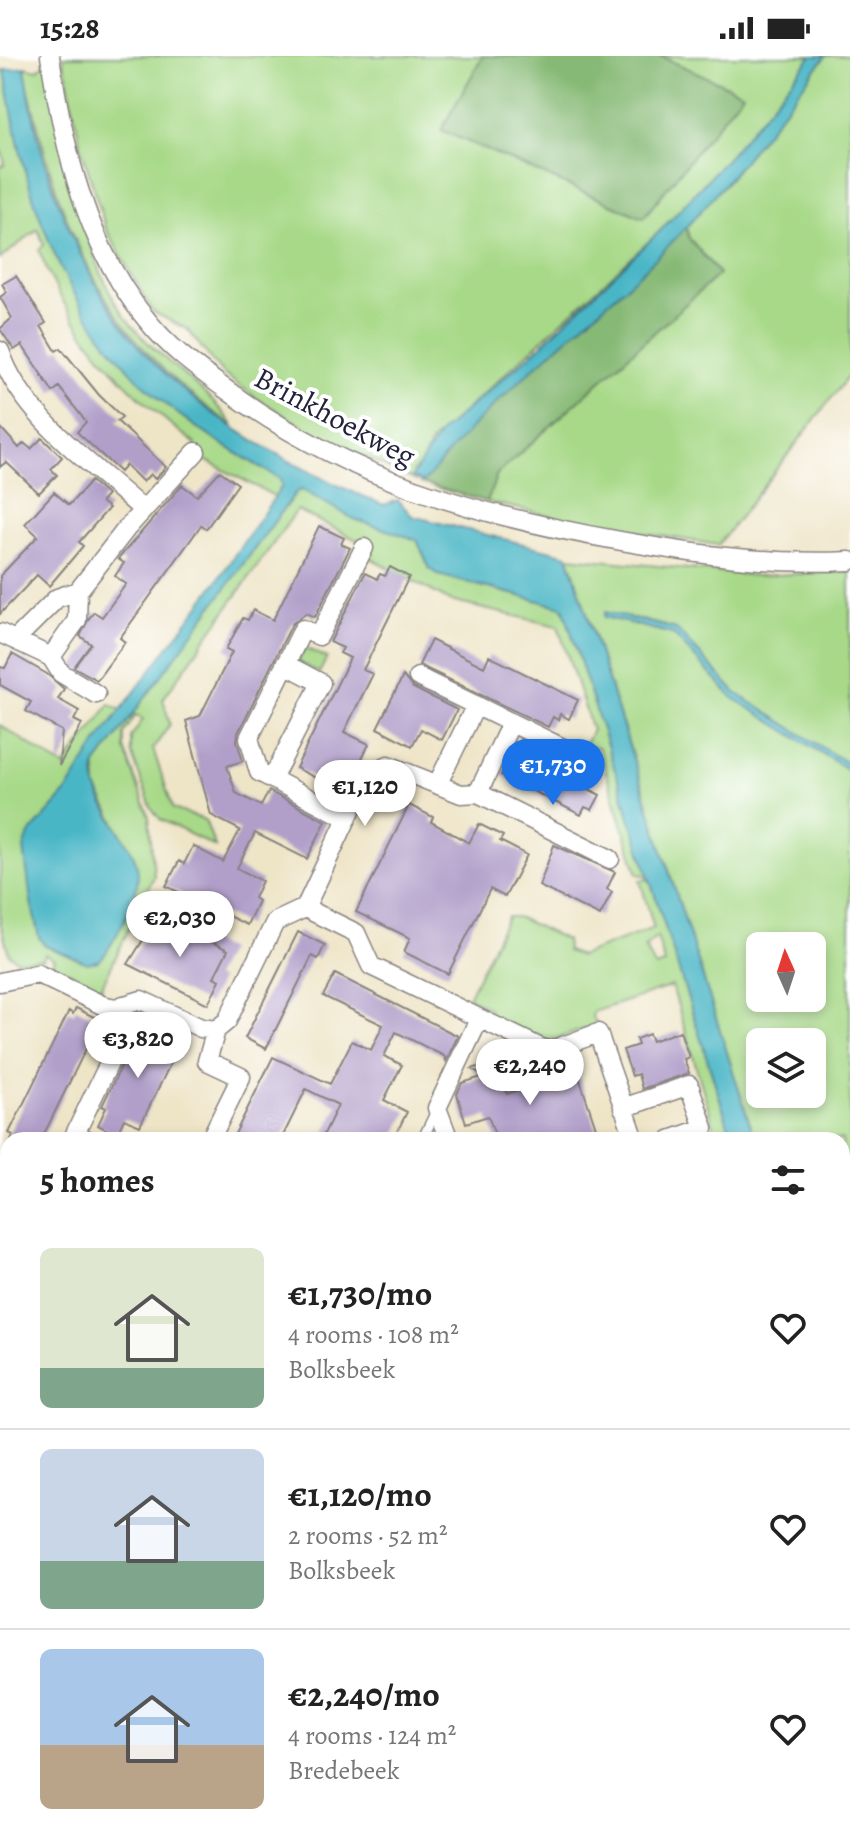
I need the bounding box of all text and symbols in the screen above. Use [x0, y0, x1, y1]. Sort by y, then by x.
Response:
text: 15:28 [40, 8, 100, 48]
street label: Brinkhoekweg [247, 358, 423, 476]
pin: €1,730 [488, 739, 618, 807]
text: €1,730 [520, 747, 586, 782]
pin: €1,120 [300, 760, 430, 828]
text: €1,120 [332, 768, 398, 803]
pin: €2,030 [115, 891, 245, 959]
text: €2,030 [144, 899, 216, 934]
north arrow [746, 932, 826, 1012]
map controls [746, 932, 826, 1108]
pin: €3,820 [73, 1012, 203, 1080]
text: €3,820 [102, 1020, 174, 1055]
button: layers [746, 1028, 826, 1108]
pin: €2,240 [465, 1039, 595, 1107]
text: €2,240 [494, 1047, 566, 1082]
text: 5 homes [40, 1157, 155, 1204]
icon: filters [766, 1158, 810, 1202]
text: €1,730/mo [288, 1270, 432, 1317]
icon: home [104, 1280, 200, 1376]
icon: heart [766, 1306, 810, 1350]
text: 4 rooms · 108 m² [288, 1317, 459, 1352]
text: Bolksbeek [288, 1352, 395, 1387]
text: €1,120/mo [288, 1471, 432, 1518]
icon: home [104, 1481, 200, 1577]
icon: heart [766, 1507, 810, 1551]
text: 2 rooms · 52 m² [288, 1518, 447, 1553]
text: Bolksbeek [288, 1553, 395, 1588]
text: €2,240/mo [288, 1671, 440, 1718]
icon: home [104, 1681, 200, 1777]
icon: heart [766, 1707, 810, 1751]
text: 4 rooms · 124 m² [288, 1718, 456, 1753]
text: Bredebeek [288, 1753, 400, 1788]

